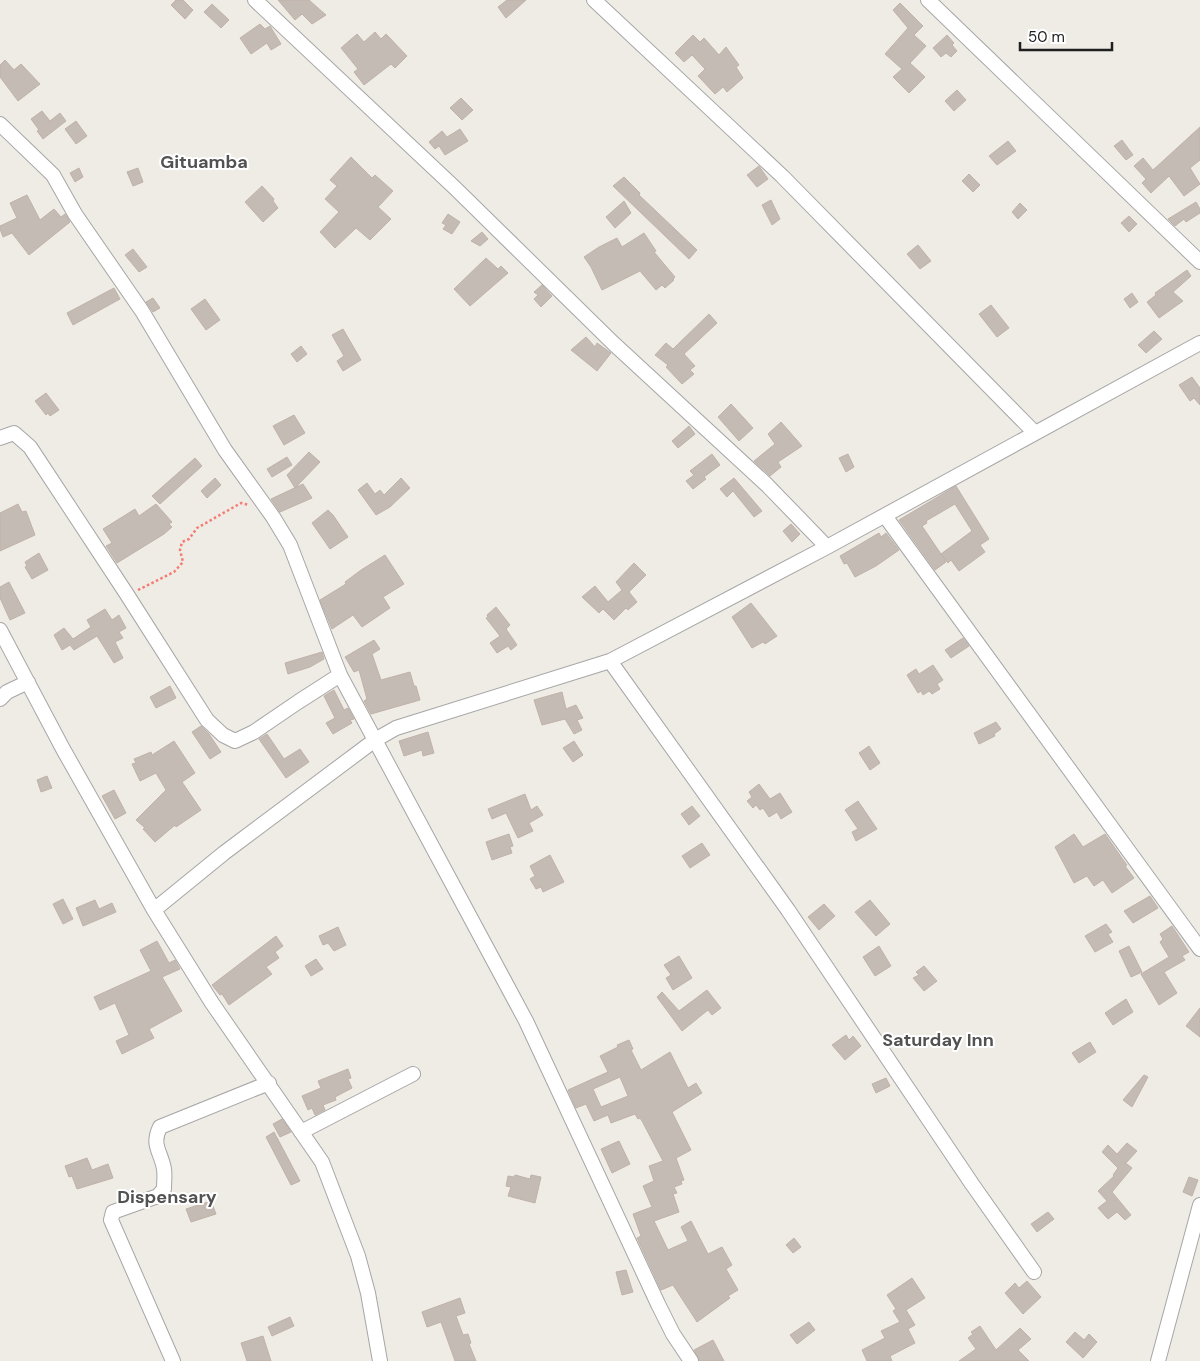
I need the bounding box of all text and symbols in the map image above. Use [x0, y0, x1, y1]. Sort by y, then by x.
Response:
scale bar [1020, 20, 1112, 52]
text: 50 m [1028, 27, 1065, 47]
district label: Gituamba [160, 150, 248, 174]
district label: Saturday Inn [882, 1028, 994, 1052]
district label: Dispensary [117, 1185, 217, 1209]

